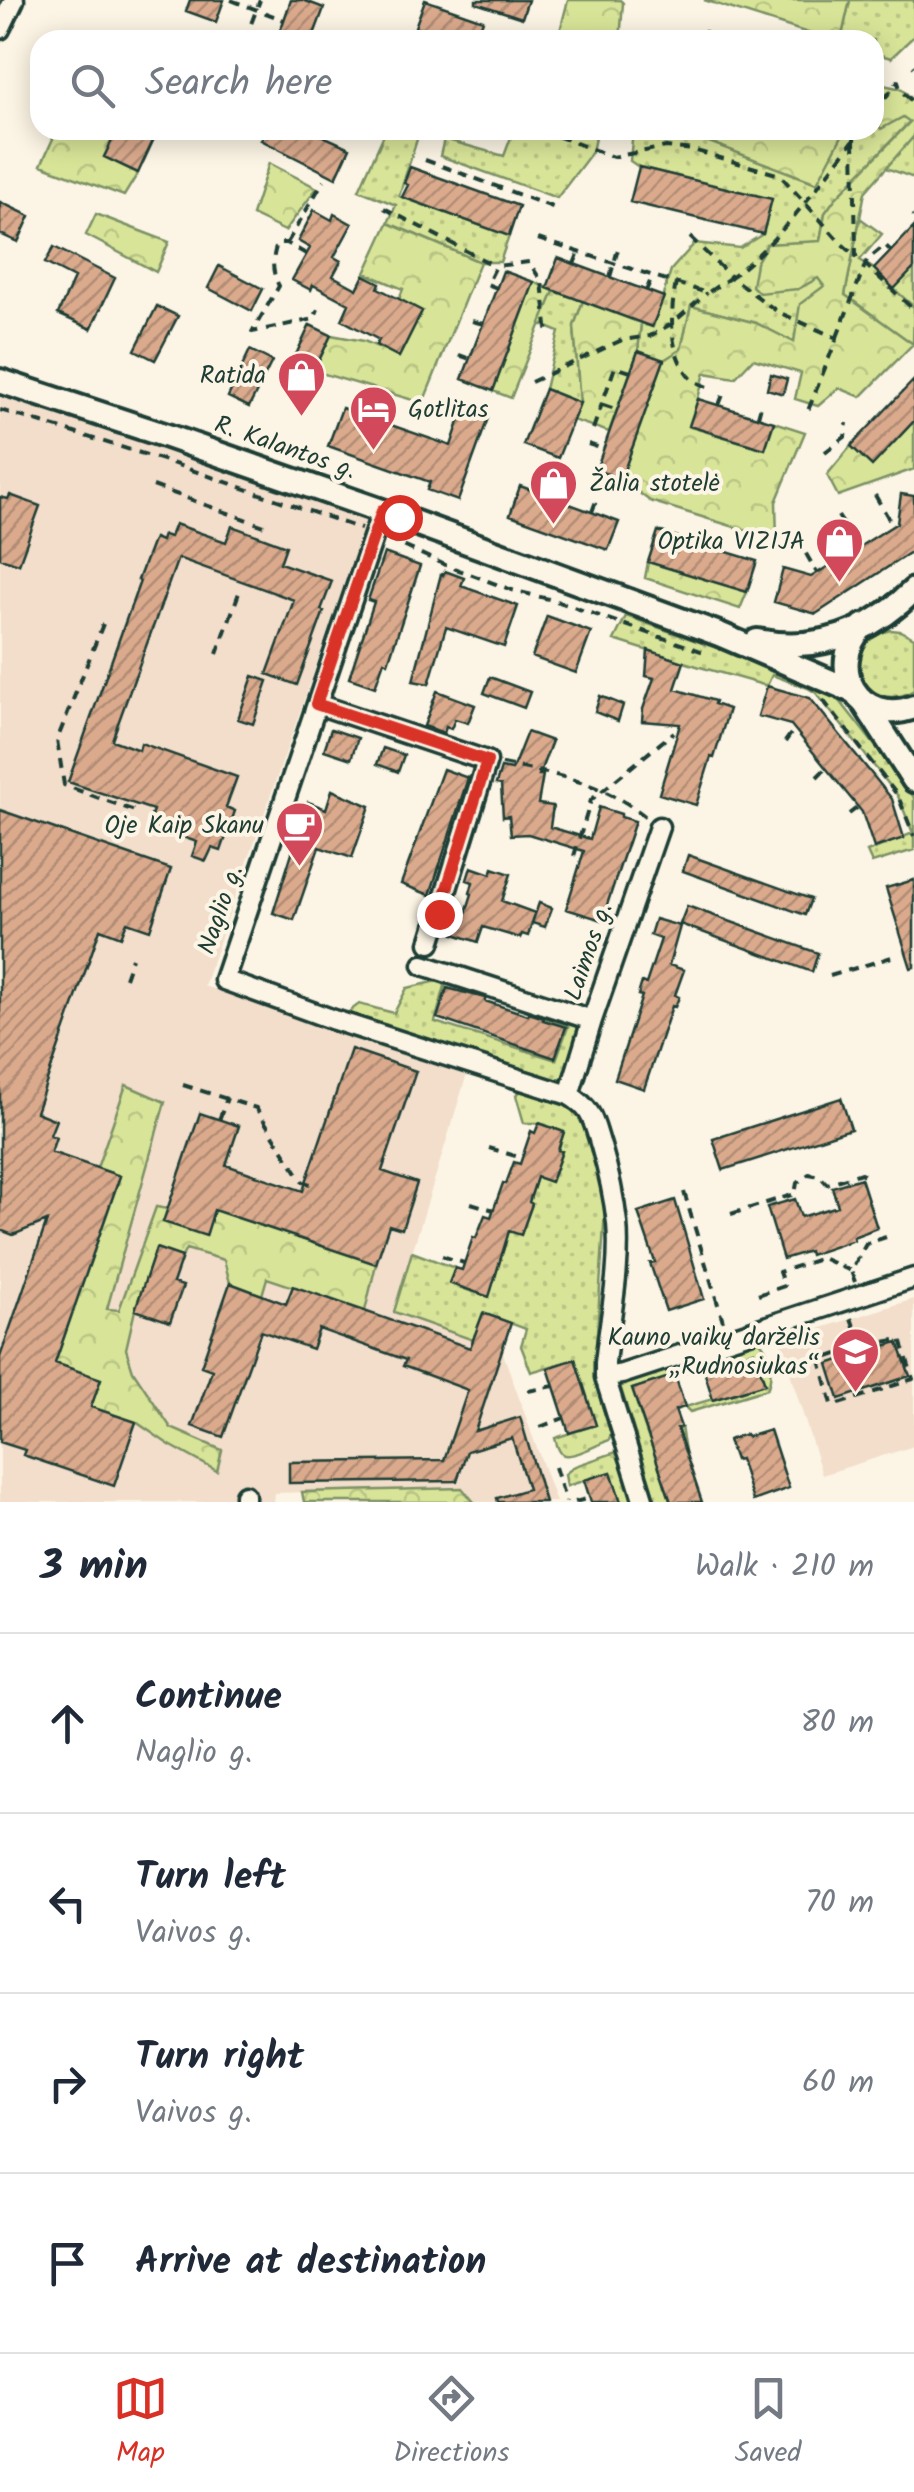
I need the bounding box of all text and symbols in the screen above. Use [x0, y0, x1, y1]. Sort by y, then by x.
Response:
search box [30, 30, 884, 140]
text: Search here [145, 55, 332, 115]
icon: search [65, 58, 120, 113]
shop icon: Ratida [275, 350, 327, 418]
place label: Ratida [200, 356, 266, 396]
hotel icon: Gotlitas [347, 384, 399, 452]
place label: Gotlitas [408, 390, 489, 430]
street label: R. Kalantos g. [209, 405, 361, 491]
shop icon: Žalia stotelė [528, 458, 580, 526]
place label: Žalia stotelė [589, 464, 720, 504]
route start [377, 495, 423, 541]
shop icon: Optika VIZIJA [814, 516, 866, 584]
place label: Optika VIZIJA [657, 522, 805, 562]
cafe icon: Oje Kaip Skanu [273, 800, 325, 868]
place label: Oje Kaip Skanu [105, 806, 264, 846]
street label: Naglio g. [187, 860, 255, 960]
route end [417, 892, 463, 938]
street label: Laimos g. [554, 898, 624, 1006]
place label: Kauno vaikų darželis „Rudnosiukas“ [608, 1318, 820, 1387]
school or university icon: Kauno vaikų darželis „Rudnosiukas“ [829, 1326, 881, 1394]
text: 3 min [40, 1534, 148, 1601]
text: Walk · 210 m [695, 1542, 874, 1593]
text: Continue [135, 1668, 282, 1728]
icon: ahead [40, 1696, 95, 1751]
text: 80 m [800, 1698, 874, 1749]
text: Naglio g. [135, 1728, 252, 1779]
text: Turn left [135, 1848, 286, 1908]
icon: left [40, 1876, 95, 1931]
text: 70 m [805, 1878, 874, 1929]
text: Vaivos g. [135, 1908, 252, 1959]
text: Turn right [135, 2028, 304, 2088]
icon: right [40, 2056, 95, 2111]
text: 60 m [802, 2058, 874, 2109]
text: Vaivos g. [135, 2088, 252, 2139]
text: Arrive at destination [135, 2233, 486, 2293]
icon: arrive [40, 2236, 95, 2291]
tab: Map [113, 2371, 168, 2476]
tab: Directions [393, 2371, 509, 2476]
tab: Saved [735, 2371, 801, 2476]

